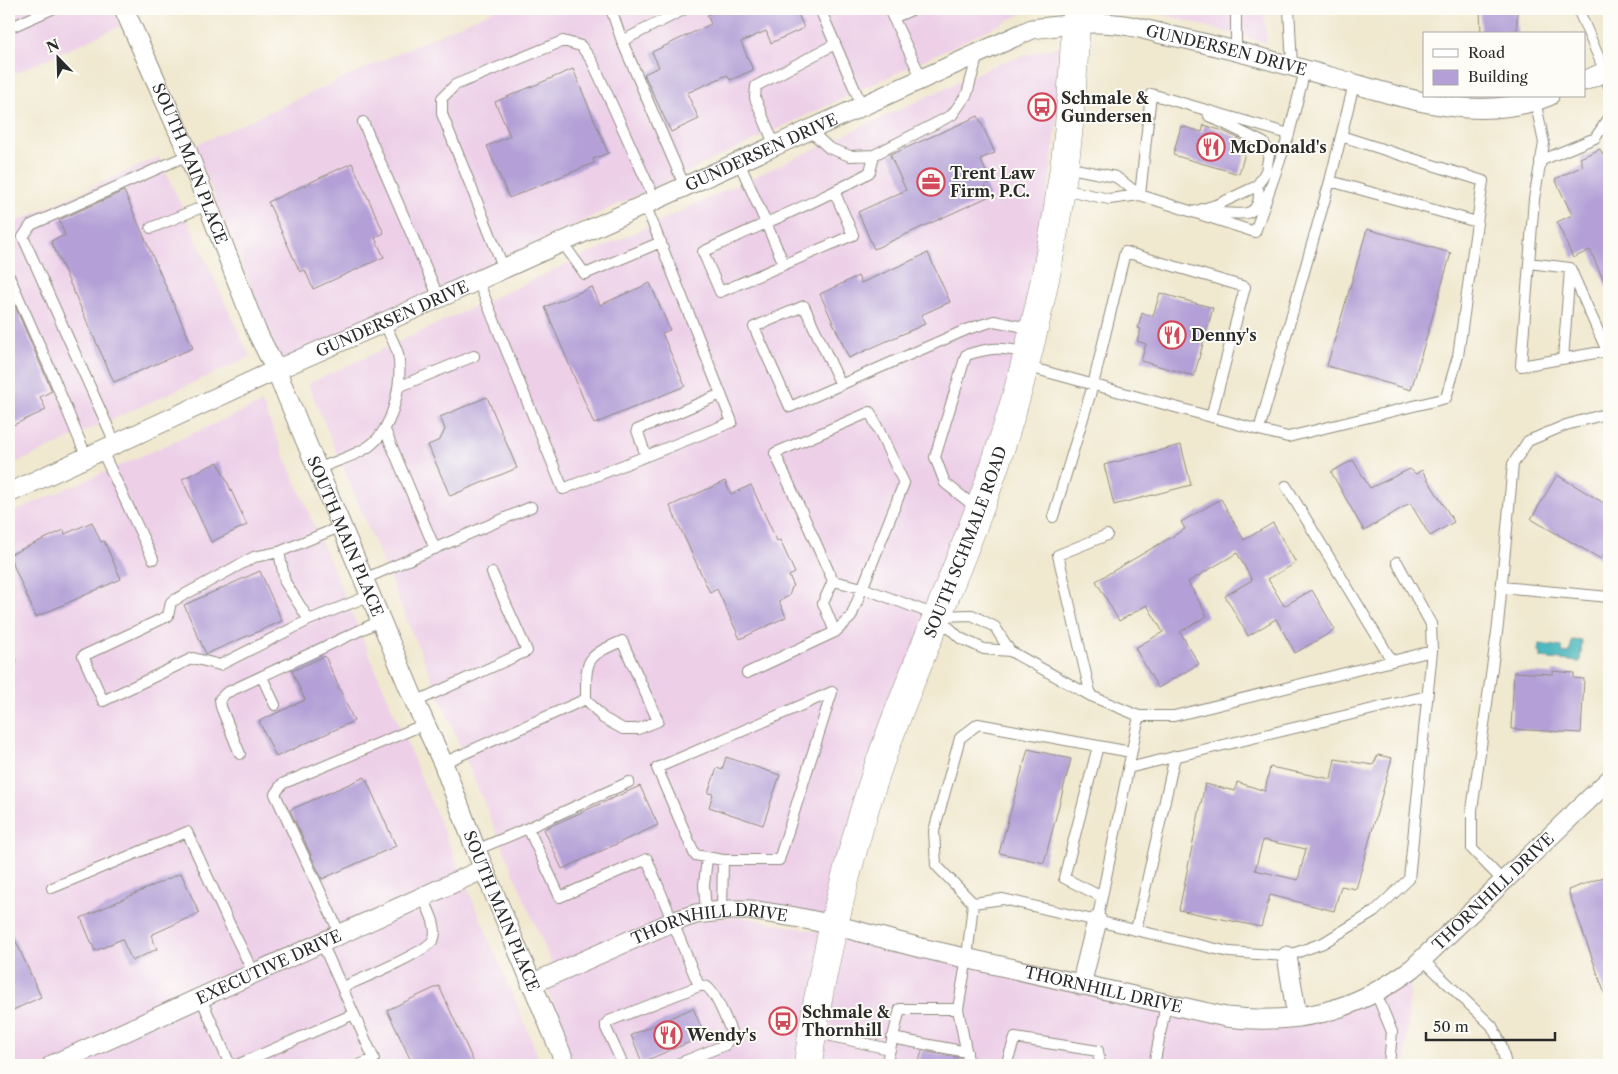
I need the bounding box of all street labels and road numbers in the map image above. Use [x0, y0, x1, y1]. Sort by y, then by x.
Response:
street label: GUNDERSEN DRIVE [1144, 20, 1309, 80]
street label: SOUTH MAIN PLACE [148, 80, 232, 247]
street label: GUNDERSEN DRIVE [682, 109, 841, 195]
street label: GUNDERSEN DRIVE [313, 276, 472, 361]
street label: SOUTH SCHMALE ROAD [919, 443, 1011, 641]
street label: SOUTH MAIN PLACE [303, 453, 388, 619]
street label: SOUTH MAIN PLACE [459, 828, 544, 994]
street label: THORNHILL DRIVE [1428, 828, 1558, 954]
street label: THORNHILL DRIVE [628, 900, 789, 949]
street label: EXECUTIVE DRIVE [193, 925, 345, 1008]
street label: THORNHILL DRIVE [1023, 962, 1184, 1017]

